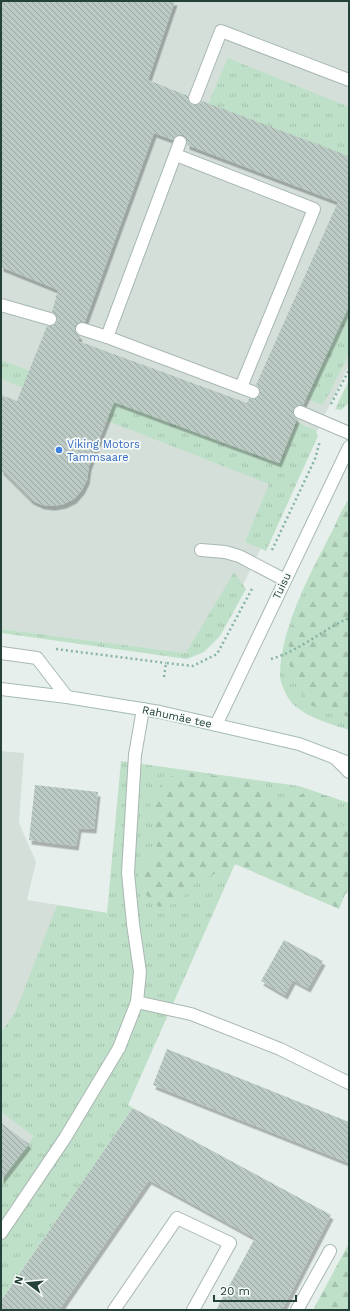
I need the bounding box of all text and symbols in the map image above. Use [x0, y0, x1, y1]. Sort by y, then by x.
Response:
place label: Viking Motors Tammsaare [67, 438, 140, 464]
marker: Viking Motors Tammsaare [54, 445, 64, 455]
street label: Tuisu [270, 570, 294, 602]
street label: Rahumäe tee [141, 703, 213, 731]
north arrow [8, 1263, 48, 1303]
text: N [11, 1275, 26, 1286]
scale bar [214, 1277, 296, 1303]
text: 20 m [220, 1284, 250, 1298]

